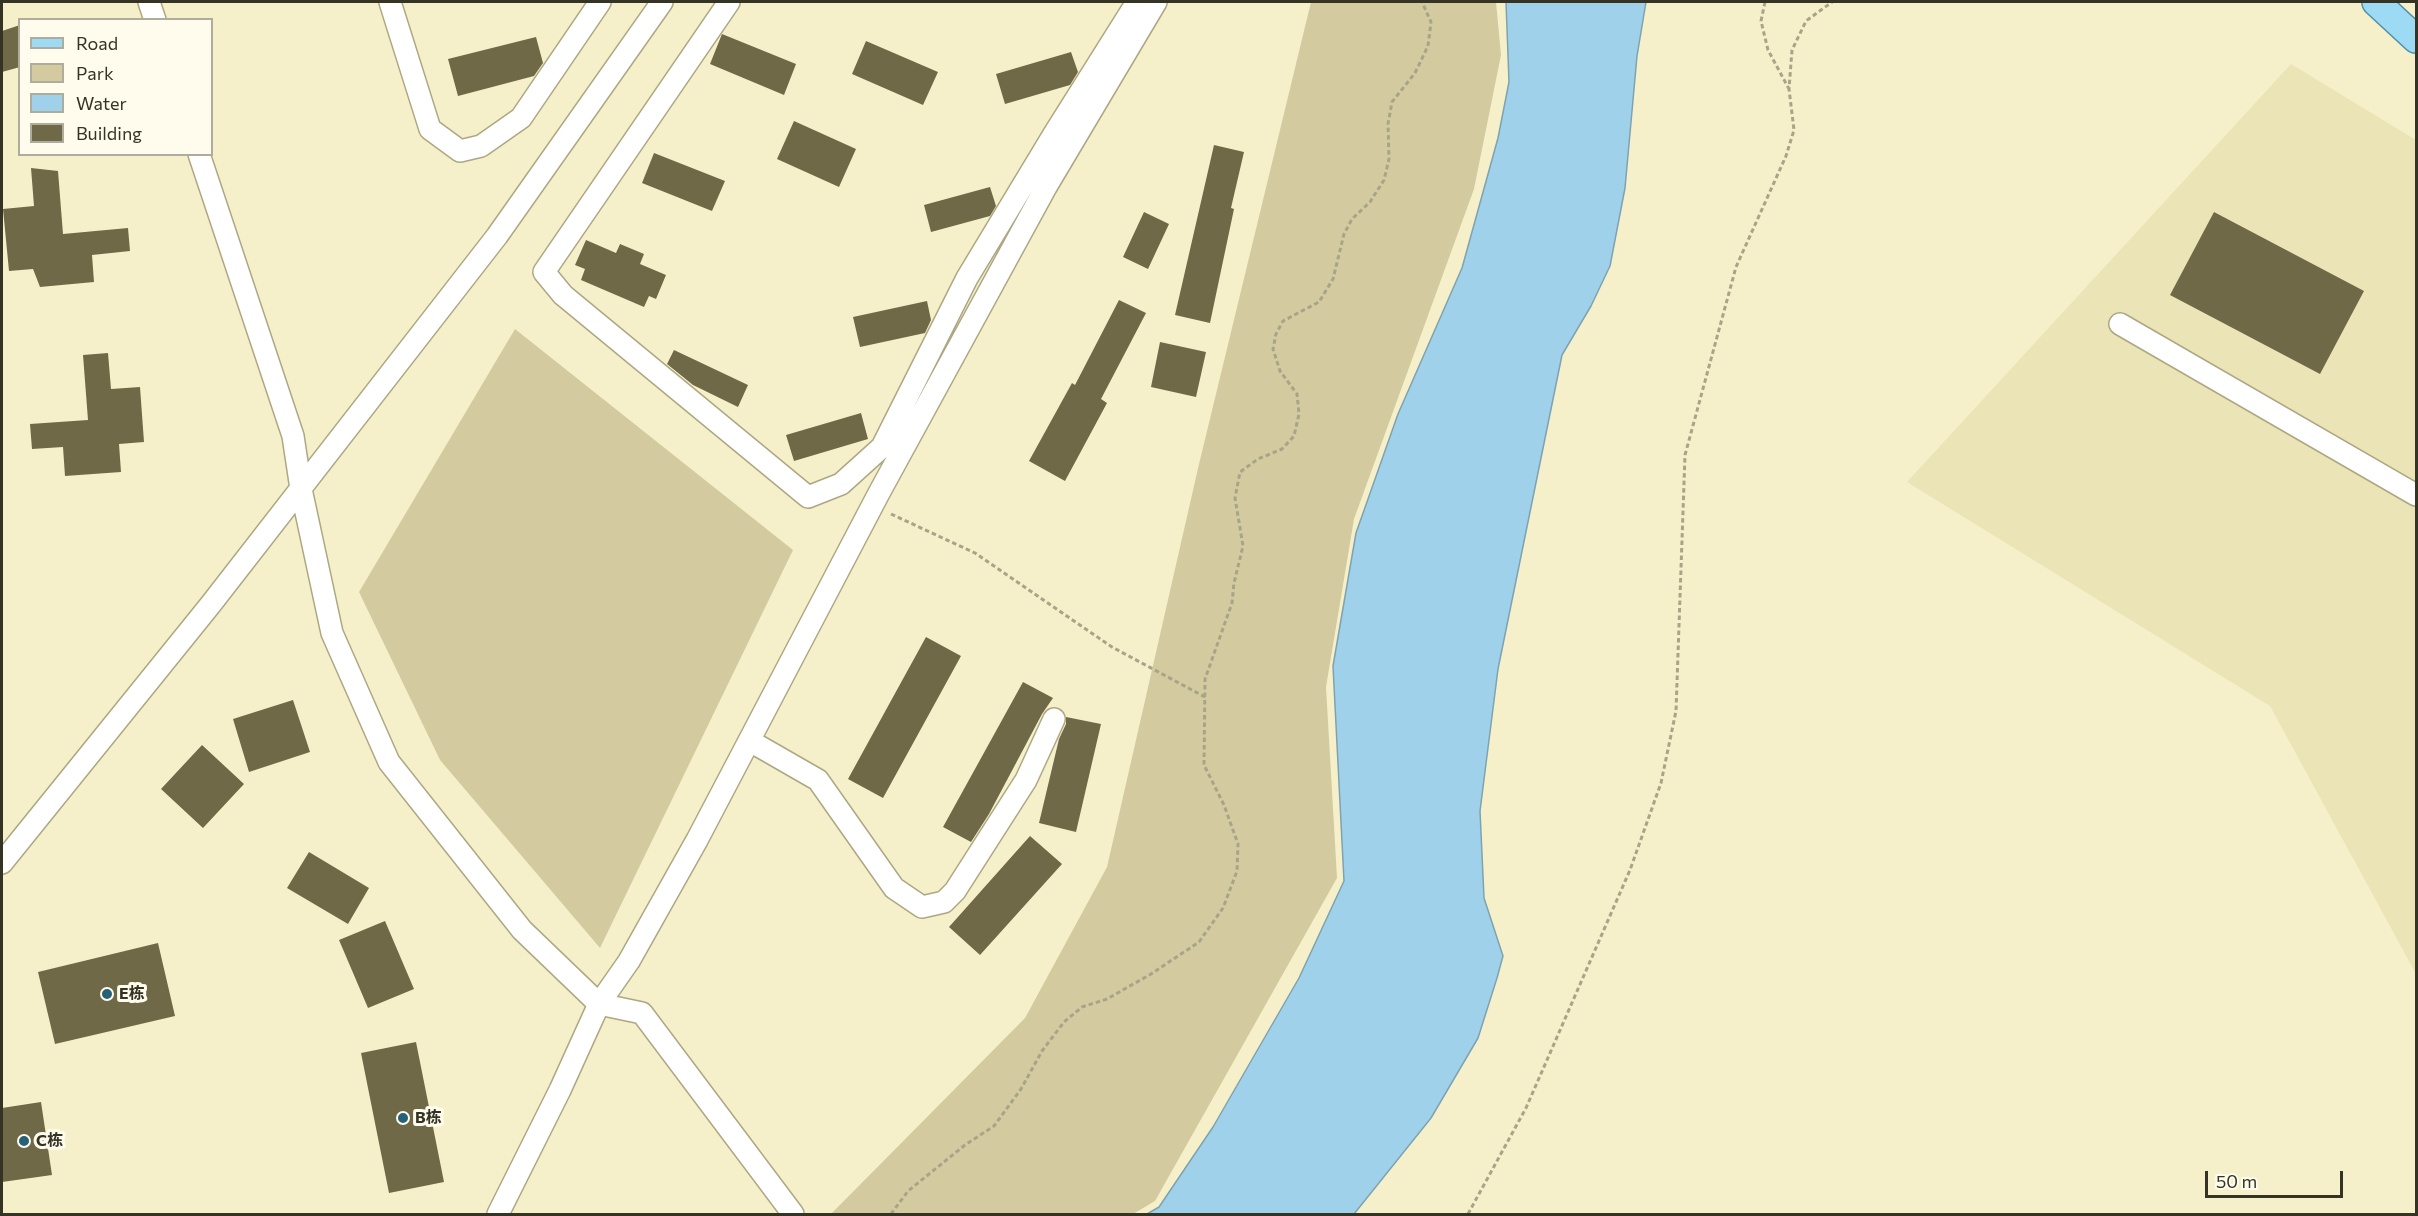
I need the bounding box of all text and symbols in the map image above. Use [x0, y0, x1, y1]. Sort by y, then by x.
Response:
legend [18, 18, 213, 156]
text: Road [76, 32, 118, 54]
text: Park [76, 62, 114, 84]
text: Water [76, 92, 127, 114]
text: Building [76, 122, 142, 144]
place label: E栋 [119, 984, 145, 1004]
marker: E栋 [100, 987, 114, 1001]
place label: B栋 [415, 1108, 442, 1128]
marker: B栋 [396, 1111, 410, 1125]
place label: C栋 [36, 1131, 63, 1151]
marker: C栋 [17, 1134, 31, 1148]
scale bar [2208, 1159, 2346, 1197]
text: 50 m [2216, 1170, 2257, 1192]

